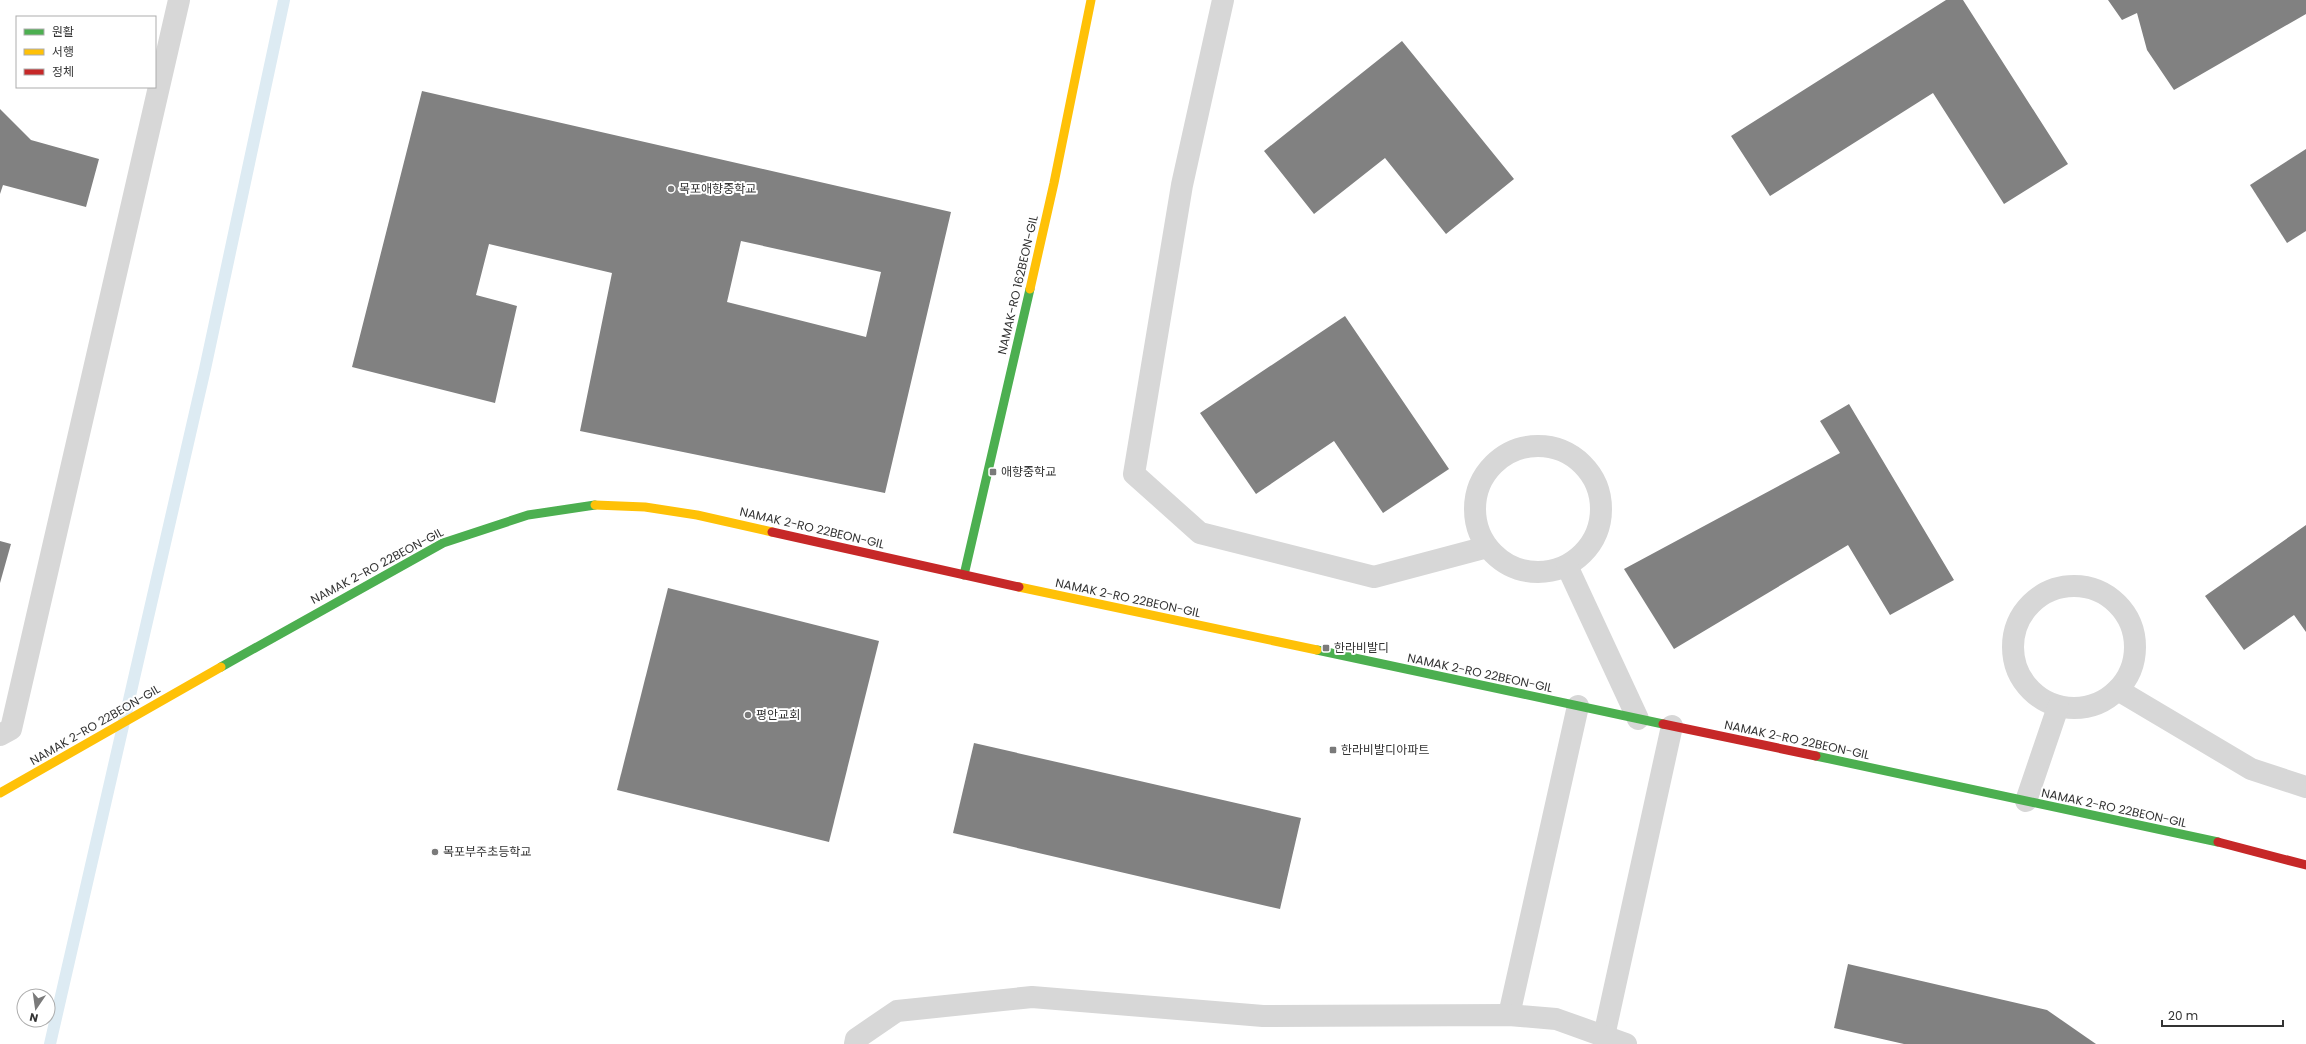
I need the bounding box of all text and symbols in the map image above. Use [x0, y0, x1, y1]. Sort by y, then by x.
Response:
legend [16, 16, 156, 88]
text: 원활 [52, 23, 74, 40]
text: 서행 [52, 43, 74, 60]
text: 정체 [52, 63, 74, 80]
place label: 목포애향중학교 [679, 180, 756, 197]
marker: 목포애향중학교 [666, 184, 676, 194]
street label: NAMAK-RO 162BEON-GIL [993, 214, 1042, 356]
place label: 애향중학교 [1001, 463, 1056, 480]
marker: 애향중학교 [988, 467, 998, 477]
street label: NAMAK 2-RO 22BEON-GIL [738, 503, 886, 552]
street label: NAMAK 2-RO 22BEON-GIL [307, 523, 446, 608]
street label: NAMAK 2-RO 22BEON-GIL [1054, 574, 1202, 621]
place label: 한라비발디 [1334, 639, 1389, 656]
marker: 한라비발디 [1321, 643, 1331, 653]
street label: NAMAK 2-RO 22BEON-GIL [1406, 649, 1554, 696]
street label: NAMAK 2-RO 22BEON-GIL [26, 680, 163, 769]
place label: 평안교회 [756, 706, 800, 723]
marker: 평안교회 [743, 710, 753, 720]
street label: NAMAK 2-RO 22BEON-GIL [1723, 716, 1871, 763]
place label: 한라비발디아파트 [1341, 741, 1429, 758]
marker: 한라비발디아파트 [1328, 745, 1338, 755]
street label: NAMAK 2-RO 22BEON-GIL [2040, 784, 2188, 831]
place label: 목포부주초등학교 [443, 843, 531, 860]
marker: 목포부주초등학교 [430, 847, 440, 857]
north arrow [16, 988, 56, 1028]
scale bar [2162, 1002, 2283, 1028]
text: 20 m [2168, 1007, 2198, 1024]
text: N [28, 1009, 40, 1026]

